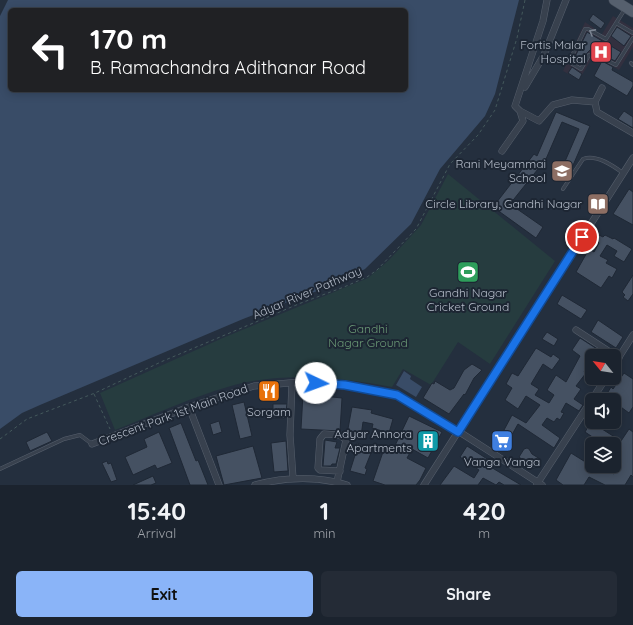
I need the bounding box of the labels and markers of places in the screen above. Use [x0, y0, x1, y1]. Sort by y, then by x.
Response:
place label: Fortis Malar Hospital [520, 37, 586, 66]
hospital icon: Fortis Malar Hospital [588, 39, 614, 65]
place label: Rani Meyammai School [455, 156, 546, 185]
school or university icon: Rani Meyammai School [549, 158, 575, 184]
library icon: Circle Library, Gandhi Nagar [585, 191, 611, 217]
place label: Circle Library, Gandhi Nagar [425, 196, 582, 211]
pin [565, 220, 599, 254]
sports icon: Gandhi Nagar Cricket Ground [455, 259, 481, 285]
place label: Gandhi Nagar Cricket Ground [427, 285, 509, 314]
restaurant icon: Sorgam [256, 378, 282, 404]
place label: Sorgam [247, 404, 291, 419]
place label: Adyar Annora Apartments [334, 426, 412, 455]
building icon: Adyar Annora Apartments [415, 428, 441, 454]
supermarket icon: Vanga Vanga [489, 428, 515, 454]
place label: Vanga Vanga [464, 454, 540, 469]

